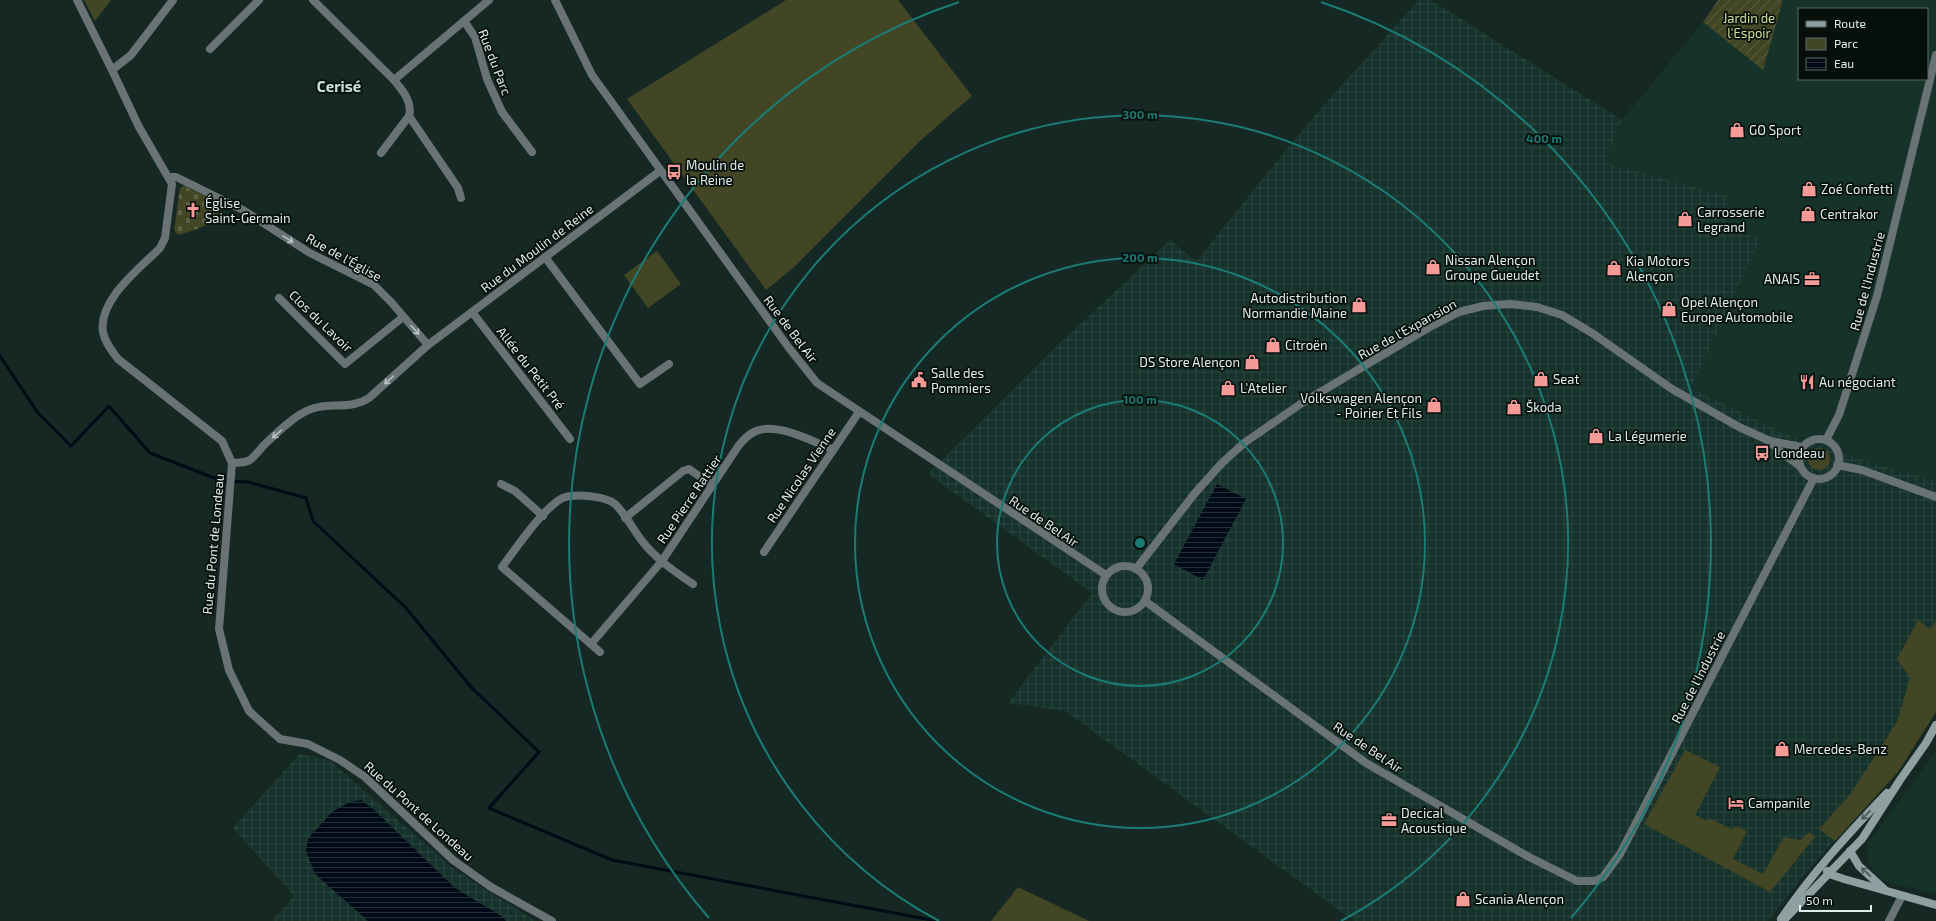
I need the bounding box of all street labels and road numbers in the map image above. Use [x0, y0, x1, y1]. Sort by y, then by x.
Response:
street label: Rue du Parc [475, 27, 515, 97]
street label: Rue du Moulin de Reine [478, 200, 596, 296]
street label: Rue de l'Église [303, 229, 385, 284]
street label: Rue de l'Industrie [1846, 230, 1888, 332]
street label: Clos du Lavoir [286, 287, 356, 355]
street label: Rue de Bel Air [760, 292, 822, 366]
street label: Rue de l'Expansion [1355, 295, 1459, 363]
street label: Allée du Petit Pré [494, 323, 568, 413]
street label: Rue Nicolas Vienne [763, 424, 839, 526]
street label: Rue Pierre Rattier [653, 451, 725, 547]
street label: Rue du Pont de Londeau [199, 473, 227, 615]
street label: Rue de Bel Air [1006, 492, 1082, 550]
street label: Rue de l'Industrie [1668, 628, 1728, 726]
street label: Rue de Bel Air [1330, 718, 1406, 776]
street label: Rue du Pont de Londeau [361, 758, 477, 864]

